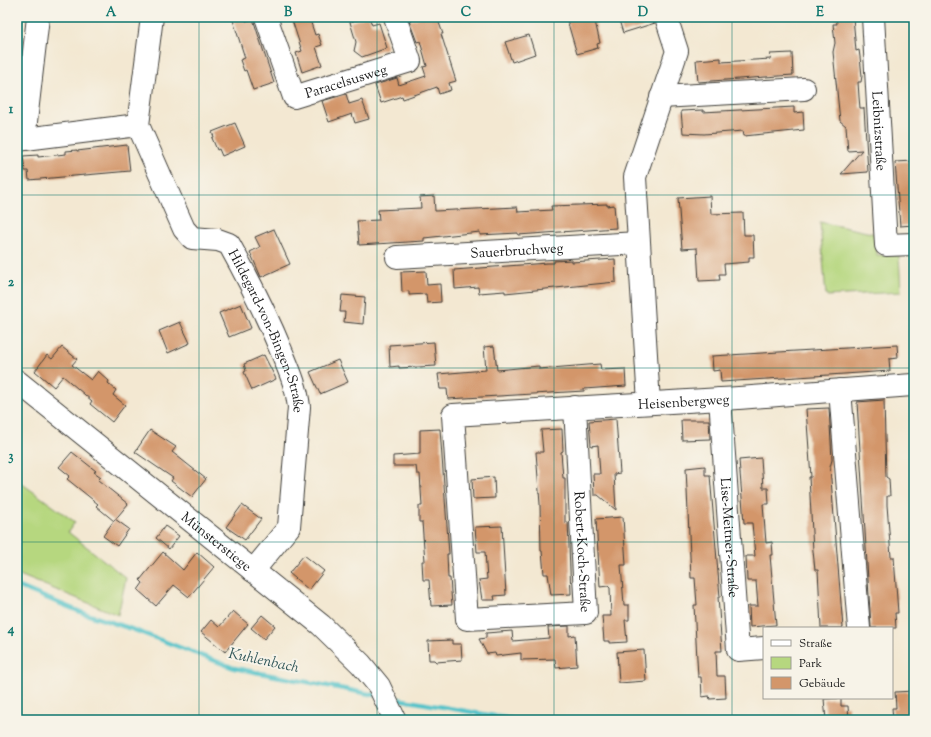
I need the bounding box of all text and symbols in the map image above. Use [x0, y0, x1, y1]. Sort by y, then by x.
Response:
text: A [106, 4, 117, 22]
text: B [284, 4, 293, 22]
text: C [461, 4, 471, 22]
text: D [638, 4, 648, 22]
text: E [816, 4, 824, 22]
street label: Paracelsusweg [303, 61, 390, 105]
street label: Leibnizstraße [865, 90, 890, 171]
text: 1 [9, 101, 14, 119]
street label: Sauerbruchweg [470, 239, 564, 265]
street label: Hildegard-von-Bingen-Straße [222, 246, 307, 414]
text: 2 [8, 274, 15, 292]
street label: Heisenbergweg [638, 390, 730, 416]
text: 3 [8, 448, 14, 466]
street label: Lise-Meitner-Straße [714, 477, 742, 599]
street label: Robert-Koch-Straße [568, 491, 594, 613]
street label: Münsterstiege [176, 508, 255, 577]
text: 4 [7, 621, 15, 639]
legend [763, 627, 893, 699]
text: Straße [799, 635, 833, 653]
water label: Kuhlenbach [226, 644, 302, 679]
text: Park [799, 655, 822, 673]
text: Gebäude [799, 675, 846, 693]

